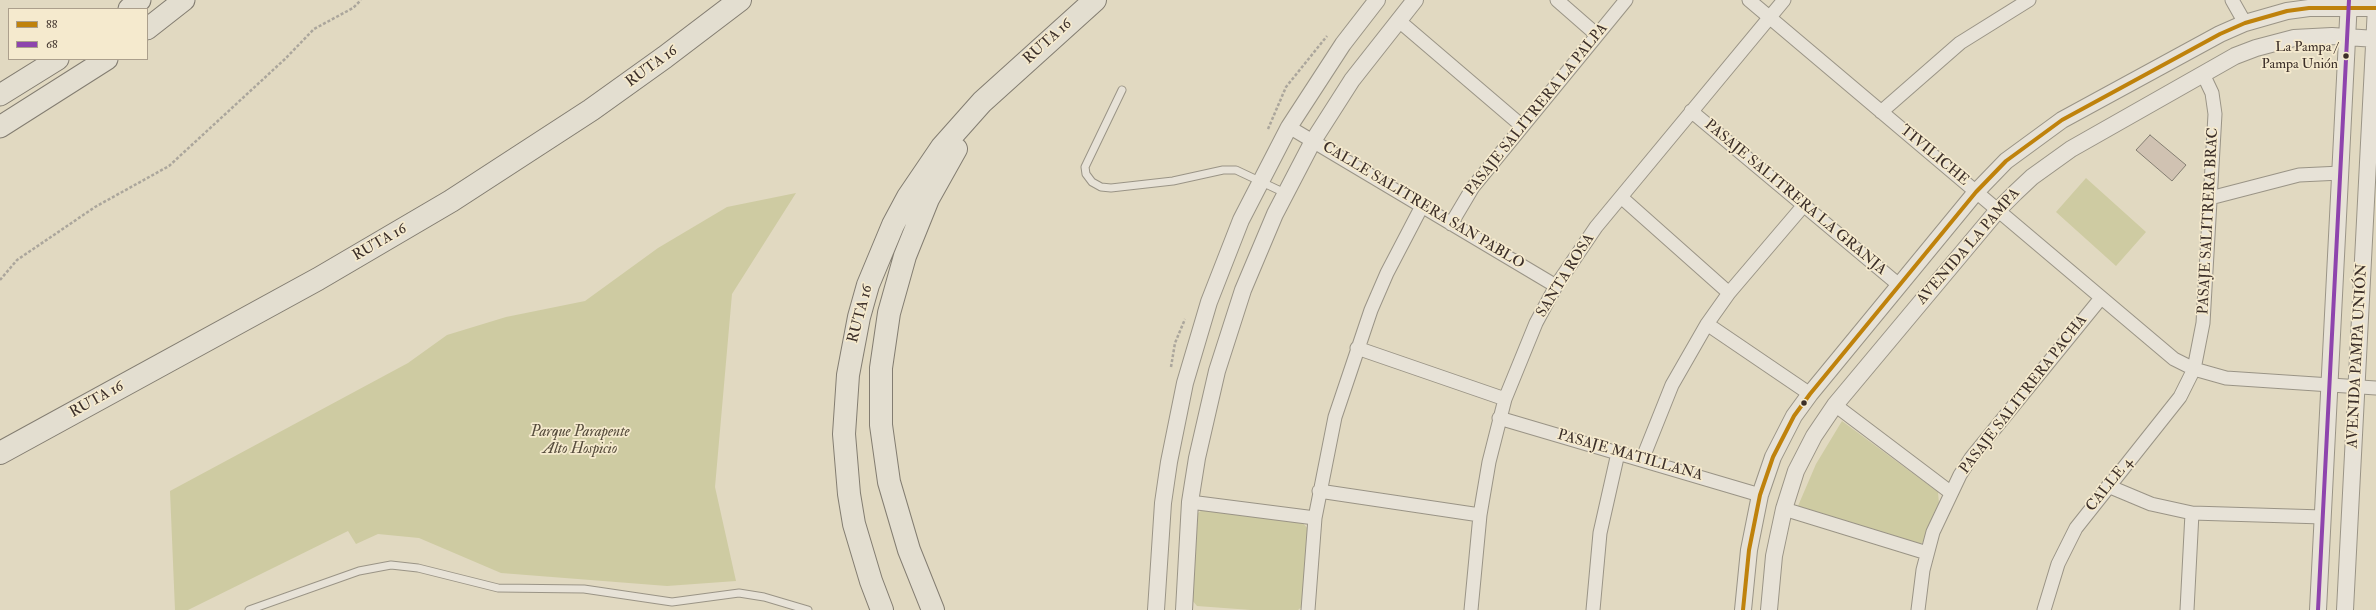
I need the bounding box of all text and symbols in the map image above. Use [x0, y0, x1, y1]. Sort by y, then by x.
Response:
legend [8, 8, 148, 60]
street label: RUTA 16 [1020, 16, 1076, 68]
text: 88 [46, 17, 57, 32]
street label: PASAJE SALITRERA LA PALPA [1462, 20, 1612, 200]
text: 68 [46, 37, 58, 52]
place label: La Pampa / Pampa Unión [2262, 40, 2338, 72]
street label: RUTA 16 [623, 42, 681, 92]
marker: La Pampa / Pampa Unión [2341, 51, 2351, 61]
street label: PASAJE SALITRERA LA GRANJA [1700, 116, 1890, 280]
street label: TIVILICHE [1896, 122, 1972, 190]
street label: PASAJE SALITRERA BRAC [2195, 127, 2223, 315]
street label: CALLE SALITRERA SAN PABLO [1319, 138, 1527, 274]
street label: AVENIDA LA PAMPA [1914, 185, 2024, 309]
street label: RUTA 16 [350, 220, 410, 266]
street label: SANTA ROSA [1533, 231, 1599, 321]
street label: AVENIDA PAMPA UNIÓN [2344, 263, 2372, 449]
street label: RUTA 16 [845, 283, 877, 345]
street label: PASAJE SALITRERA PACHA [1956, 312, 2092, 478]
street label: RUTA 16 [67, 378, 127, 422]
unlabelled marker [1799, 398, 1809, 408]
park label: Parque Parapente Alto Hospicio [531, 424, 629, 459]
street label: PASAJE MATILLANA [1555, 427, 1705, 485]
street label: CALLE 4 [2083, 454, 2137, 516]

